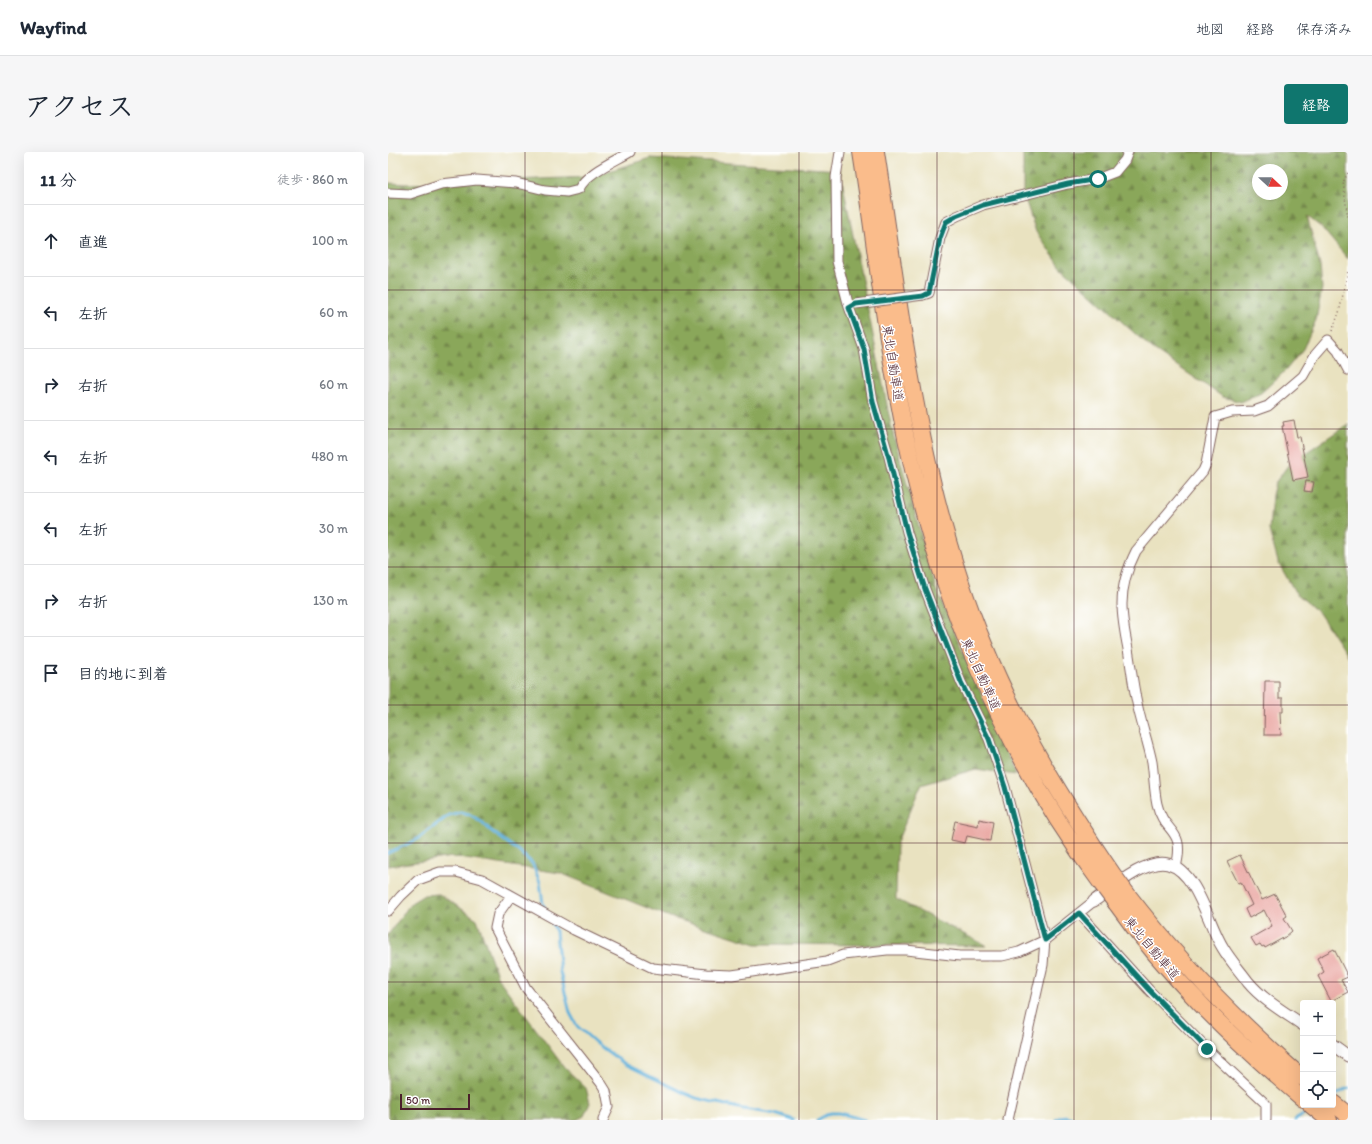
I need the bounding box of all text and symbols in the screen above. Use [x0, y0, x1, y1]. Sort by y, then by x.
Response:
text: Wayfind [20, 16, 87, 39]
text: 地図 [1196, 21, 1224, 38]
text: 経路 [1246, 21, 1274, 38]
text: 保存済み [1296, 21, 1352, 38]
button: 経路 [1284, 84, 1348, 124]
text: アクセス [24, 89, 134, 123]
north arrow [1252, 164, 1288, 200]
text: 11 分 [40, 170, 77, 190]
route start [1089, 170, 1107, 188]
text: 徒歩 · 860 m [277, 172, 348, 187]
icon: ahead [40, 230, 62, 252]
text: 直進 [78, 233, 108, 251]
text: 100 m [312, 233, 348, 248]
icon: left [40, 302, 62, 324]
text: 左折 [78, 305, 108, 323]
text: 60 m [319, 305, 348, 320]
street label: 東北自動車道 [879, 323, 907, 403]
icon: right [40, 374, 62, 396]
text: 右折 [78, 377, 108, 395]
text: 60 m [319, 377, 348, 392]
icon: left [40, 446, 62, 468]
text: 左折 [78, 449, 108, 467]
text: 480 m [311, 449, 348, 464]
icon: left [40, 518, 62, 540]
text: 左折 [78, 521, 108, 539]
text: 30 m [319, 521, 348, 536]
icon: right [40, 590, 62, 612]
text: 右折 [78, 593, 108, 611]
text: 130 m [313, 593, 348, 608]
street label: 東北自動車道 [958, 635, 1004, 713]
icon: arrive [40, 662, 62, 684]
text: 目的地に到着 [78, 665, 168, 683]
street label: 東北自動車道 [1121, 913, 1183, 983]
map controls [1300, 1000, 1336, 1108]
button: + [1300, 1000, 1336, 1036]
button: − [1300, 1036, 1336, 1072]
route end [1198, 1040, 1216, 1058]
button: locate [1300, 1072, 1336, 1108]
scale bar [400, 1092, 470, 1111]
text: 50 m [406, 1094, 430, 1107]

